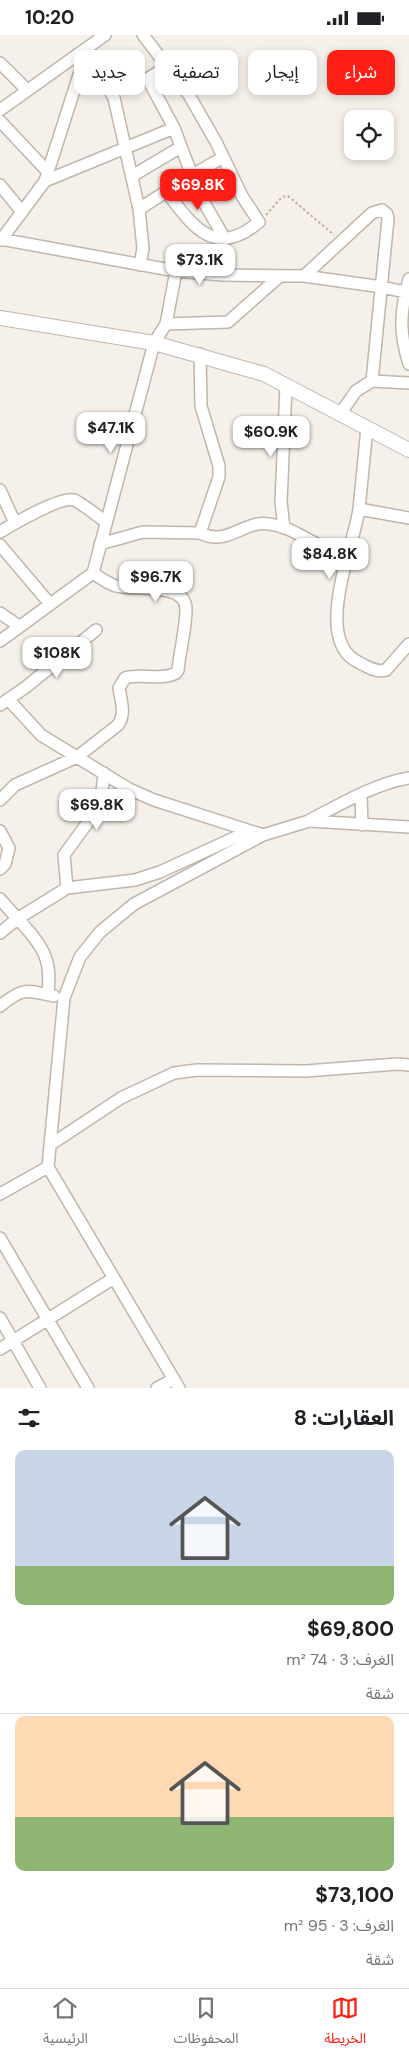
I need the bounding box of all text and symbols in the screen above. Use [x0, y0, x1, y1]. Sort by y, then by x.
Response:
text: 10:20 [25, 5, 74, 30]
chip: جديد [74, 50, 145, 95]
chip: تصفية [155, 50, 238, 95]
chip: إيجار [248, 50, 317, 95]
chip: شراء [327, 50, 395, 95]
map controls [344, 110, 394, 160]
button: locate [344, 110, 394, 160]
pin: $69.8K [157, 169, 239, 211]
text: $69.8K [171, 174, 225, 195]
pin: $73.1K [159, 243, 241, 286]
text: $73.1K [176, 249, 224, 270]
pin: $47.1K [70, 411, 152, 454]
pin: $60.9K [230, 415, 312, 458]
text: $47.1K [87, 417, 135, 438]
text: $60.9K [244, 421, 298, 442]
pin: $84.8K [289, 537, 371, 580]
text: $84.8K [303, 543, 357, 564]
pin: $96.7K [115, 561, 197, 603]
text: $96.7K [130, 566, 182, 587]
pin: $108K [22, 637, 92, 679]
text: $108K [33, 642, 81, 663]
pin: $69.8K [56, 789, 138, 831]
text: $69.8K [70, 794, 124, 815]
icon: filters [15, 1404, 43, 1432]
text: العقارات: 8 [294, 1404, 394, 1432]
icon: home [160, 1483, 250, 1573]
text: $69,800 [307, 1615, 394, 1643]
text: الغرف: 3 · 74 m² [286, 1649, 394, 1670]
text: شقة [366, 1683, 394, 1704]
icon: home [160, 1748, 250, 1838]
text: $73,100 [315, 1881, 394, 1909]
text: الغرف: 3 · 95 m² [284, 1915, 394, 1936]
text: شقة [366, 1949, 394, 1970]
tab: الرئيسية [43, 1994, 88, 2053]
tab: المحفوظات [174, 1994, 239, 2053]
tab: الخريطة [324, 1994, 366, 2053]

